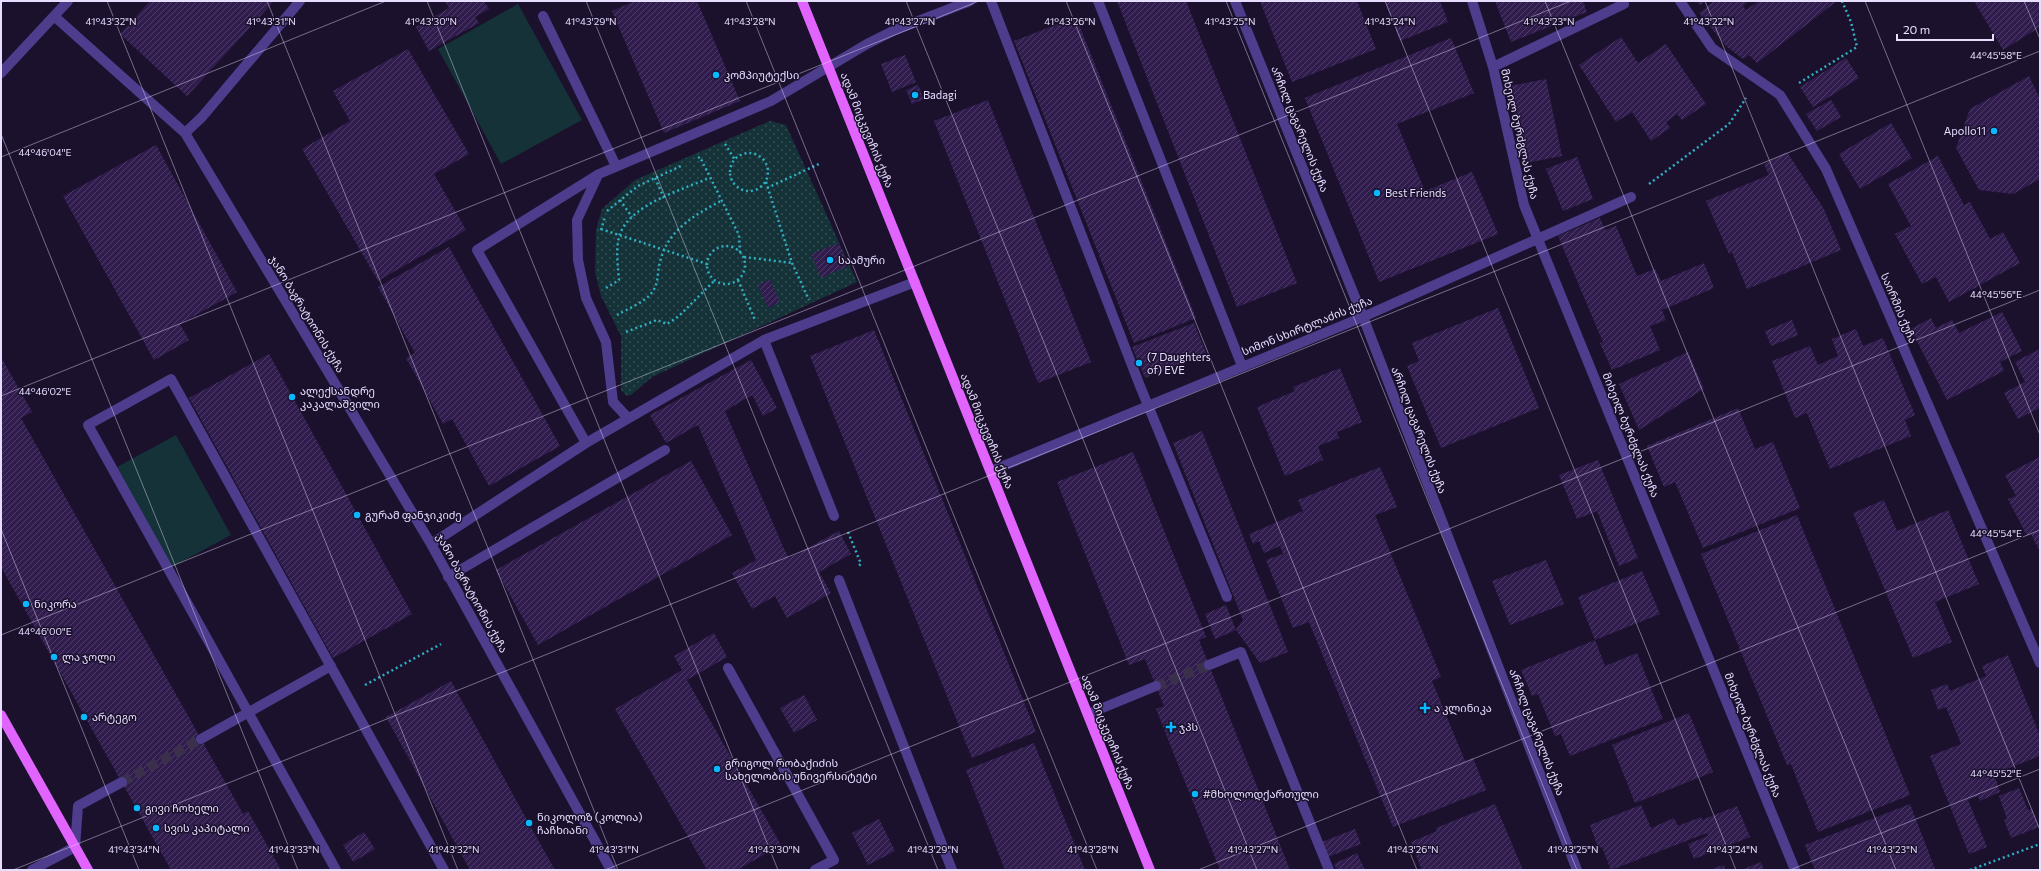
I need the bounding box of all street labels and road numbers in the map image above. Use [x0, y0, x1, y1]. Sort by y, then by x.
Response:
street label: არჩილ ცაგარელის ქუჩა [1268, 64, 1332, 194]
street label: მიხეილ ბურძგლას ქუჩა [1498, 67, 1542, 201]
street label: ადამ მიცკევიჩის ქუჩა [837, 70, 897, 190]
street label: ჯანო ბაგრატიონის ქუჩა [266, 253, 348, 375]
street label: საირმის ქუჩა [1878, 271, 1920, 345]
street label: სიმონ სხირტლაძის ქუჩა [1240, 293, 1374, 359]
street label: არჩილ ცაგარელის ქუჩა [1388, 364, 1450, 496]
street label: მიხეილ ბურძგლას ქუჩა [1599, 370, 1663, 500]
street label: ადამ მიცკევიჩის ქუჩა [957, 371, 1017, 491]
street label: ჯანო ბაგრატიონის ქუჩა [433, 531, 511, 655]
street label: არჩილ ცაგარელის ქუჩა [1506, 666, 1568, 798]
street label: მიხეილ ბურძგლას ქუჩა [1721, 670, 1785, 800]
street label: ადამ მიცკევიჩის ქუჩა [1078, 672, 1138, 792]

